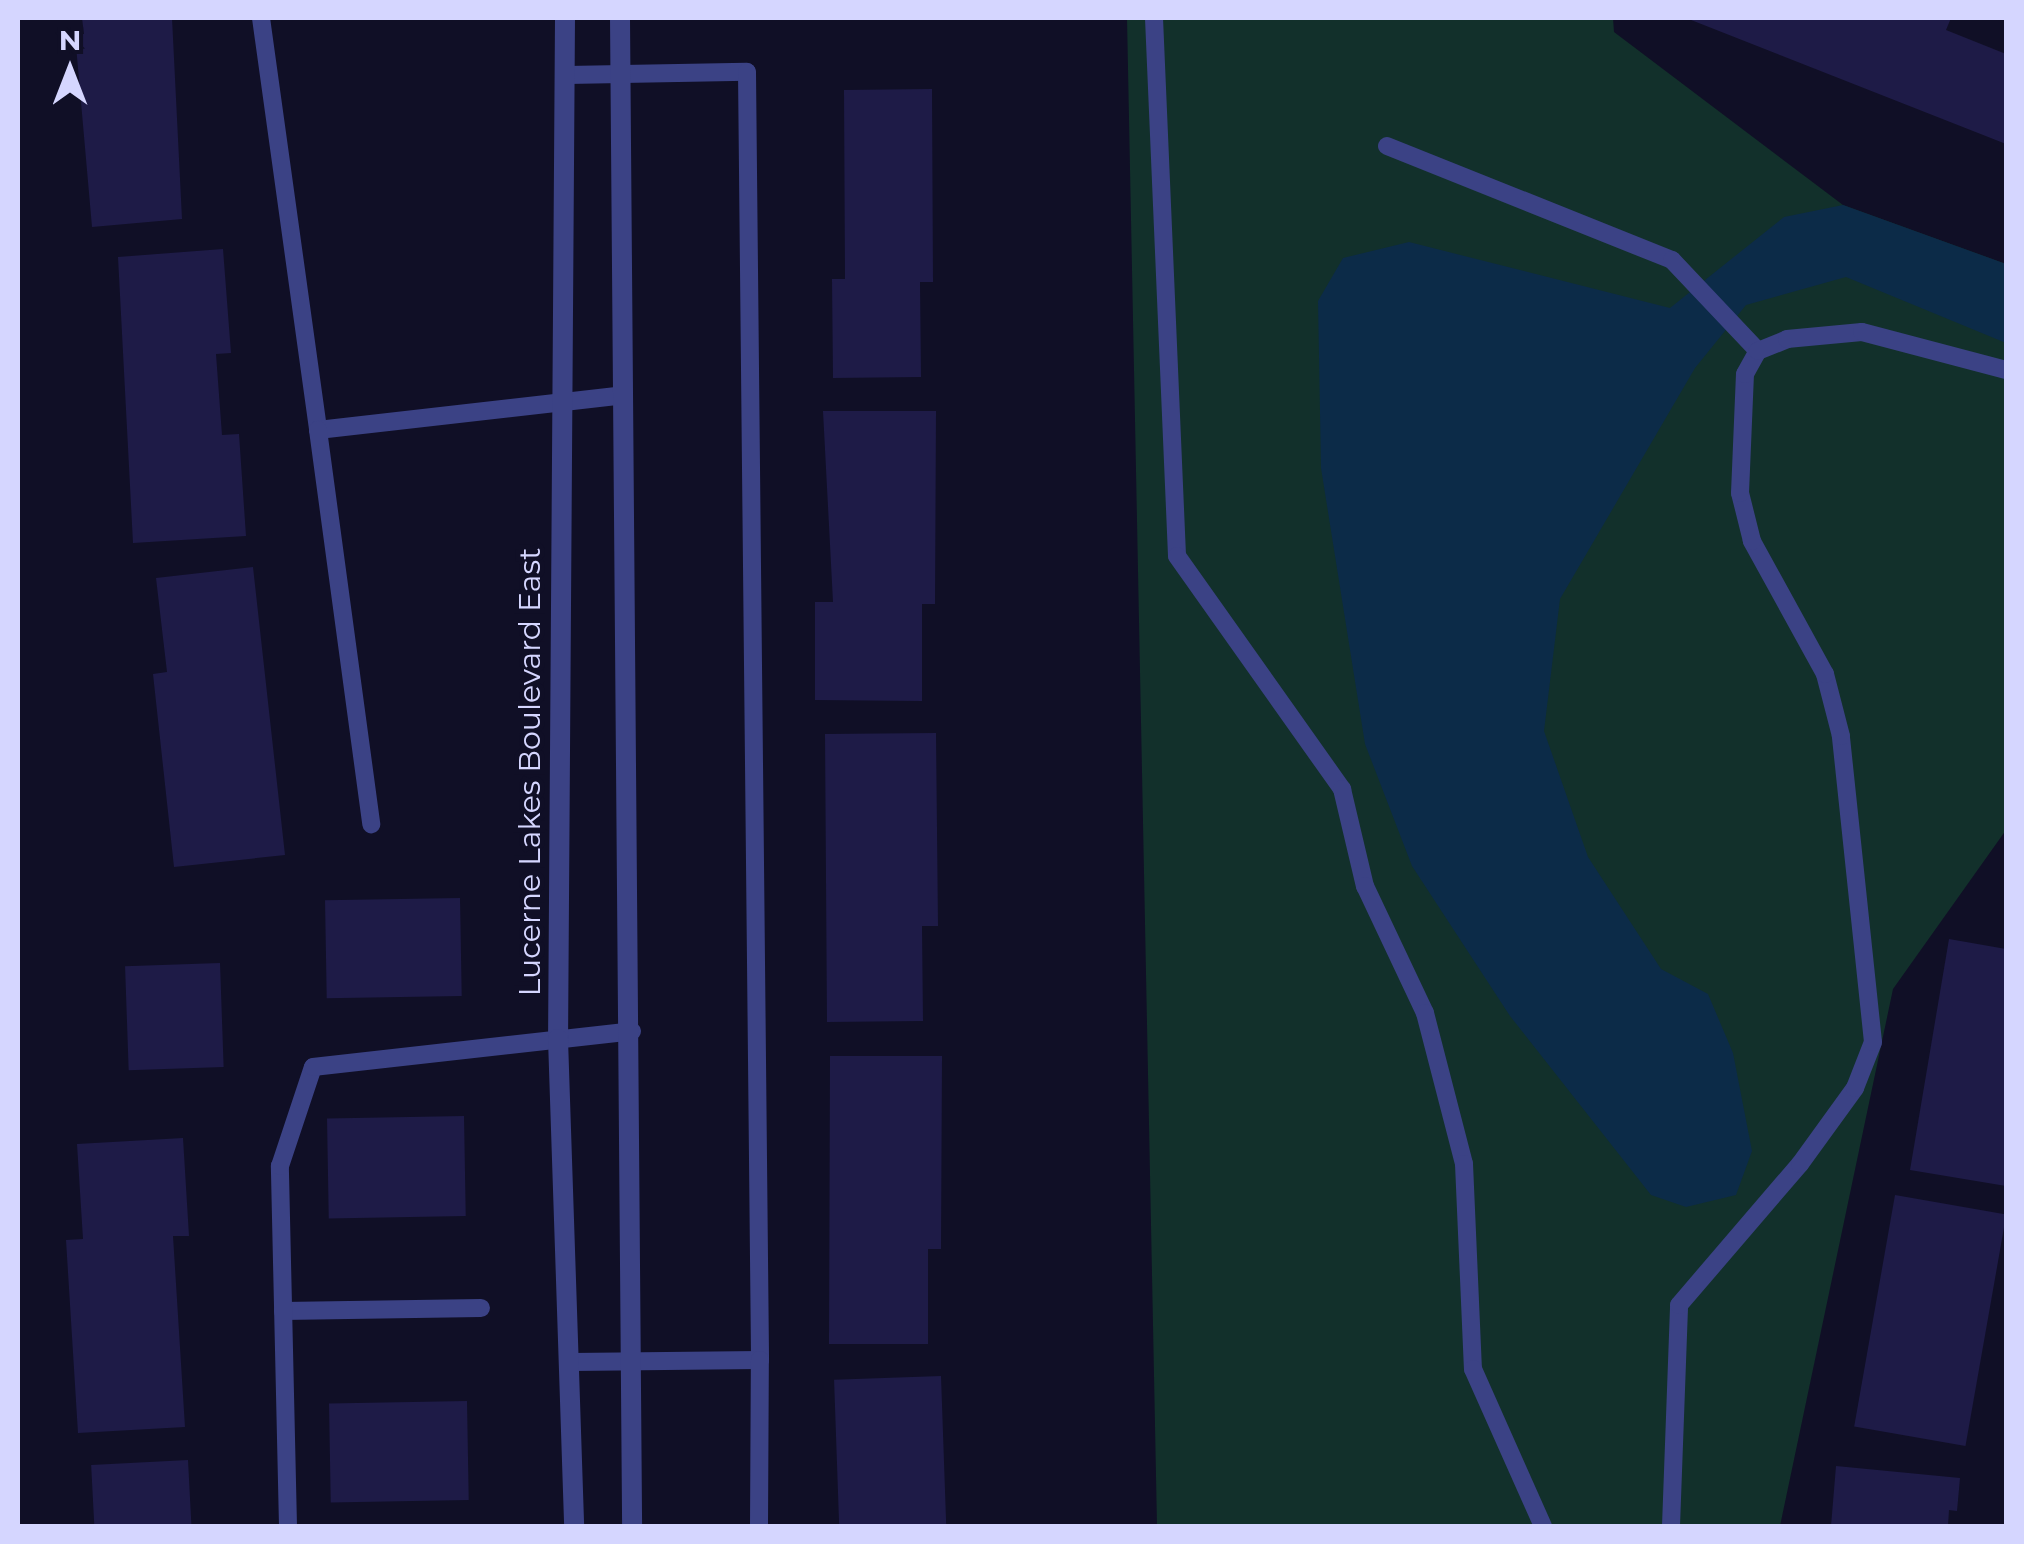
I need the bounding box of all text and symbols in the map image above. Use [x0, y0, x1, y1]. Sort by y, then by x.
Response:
north arrow [20, 20, 120, 120]
text: N [59, 23, 81, 57]
street label: Lucerne Lakes Boulevard East [512, 548, 548, 996]

